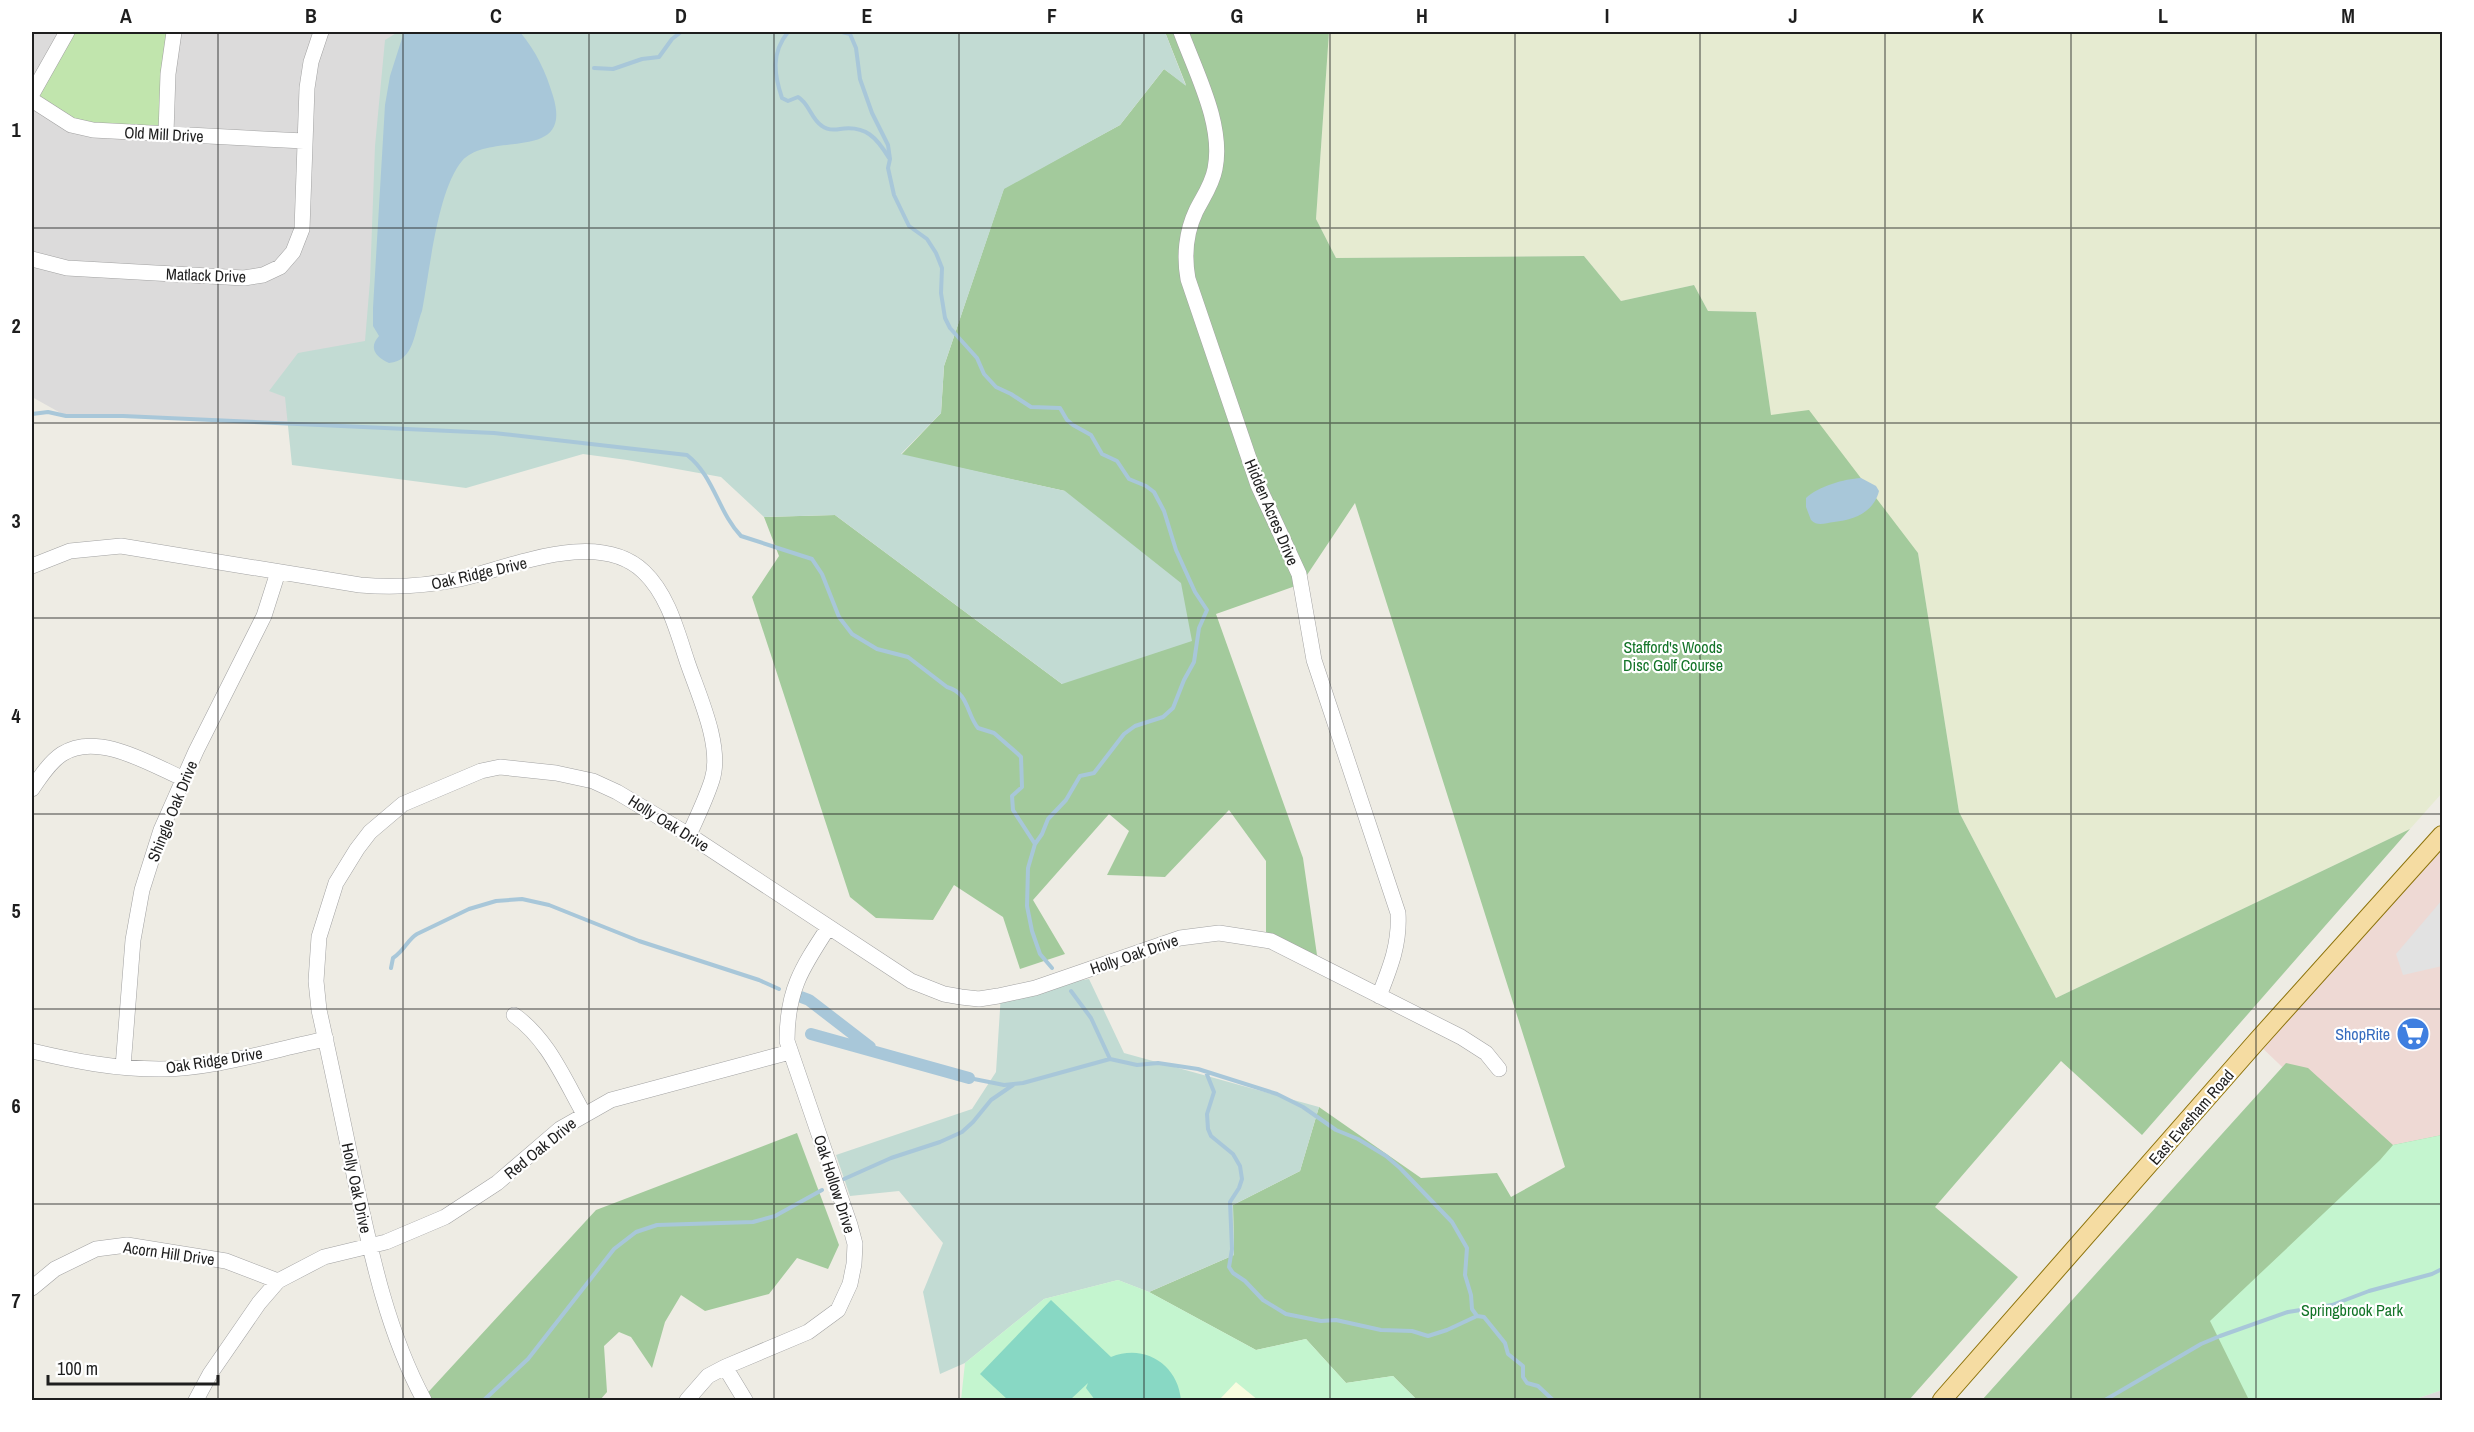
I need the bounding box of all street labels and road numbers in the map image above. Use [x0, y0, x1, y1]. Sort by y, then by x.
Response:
street label: Old Mill Drive [124, 121, 204, 147]
street label: Matlack Drive [166, 263, 246, 287]
street label: Hidden Acres Drive [1240, 455, 1304, 569]
street label: Oak Ridge Drive [429, 551, 529, 595]
street label: Shingle Oak Drive [142, 757, 202, 865]
street label: Holly Oak Drive [624, 789, 714, 857]
street label: Holly Oak Drive [1087, 929, 1181, 979]
street label: Oak Ridge Drive [164, 1041, 264, 1079]
street label: East Evesham Road [2143, 1065, 2239, 1169]
street label: Red Oak Drive [499, 1112, 581, 1184]
street label: Oak Hollow Drive [809, 1132, 861, 1236]
street label: Holly Oak Drive [337, 1141, 377, 1235]
street label: Acorn Hill Drive [121, 1236, 216, 1270]

